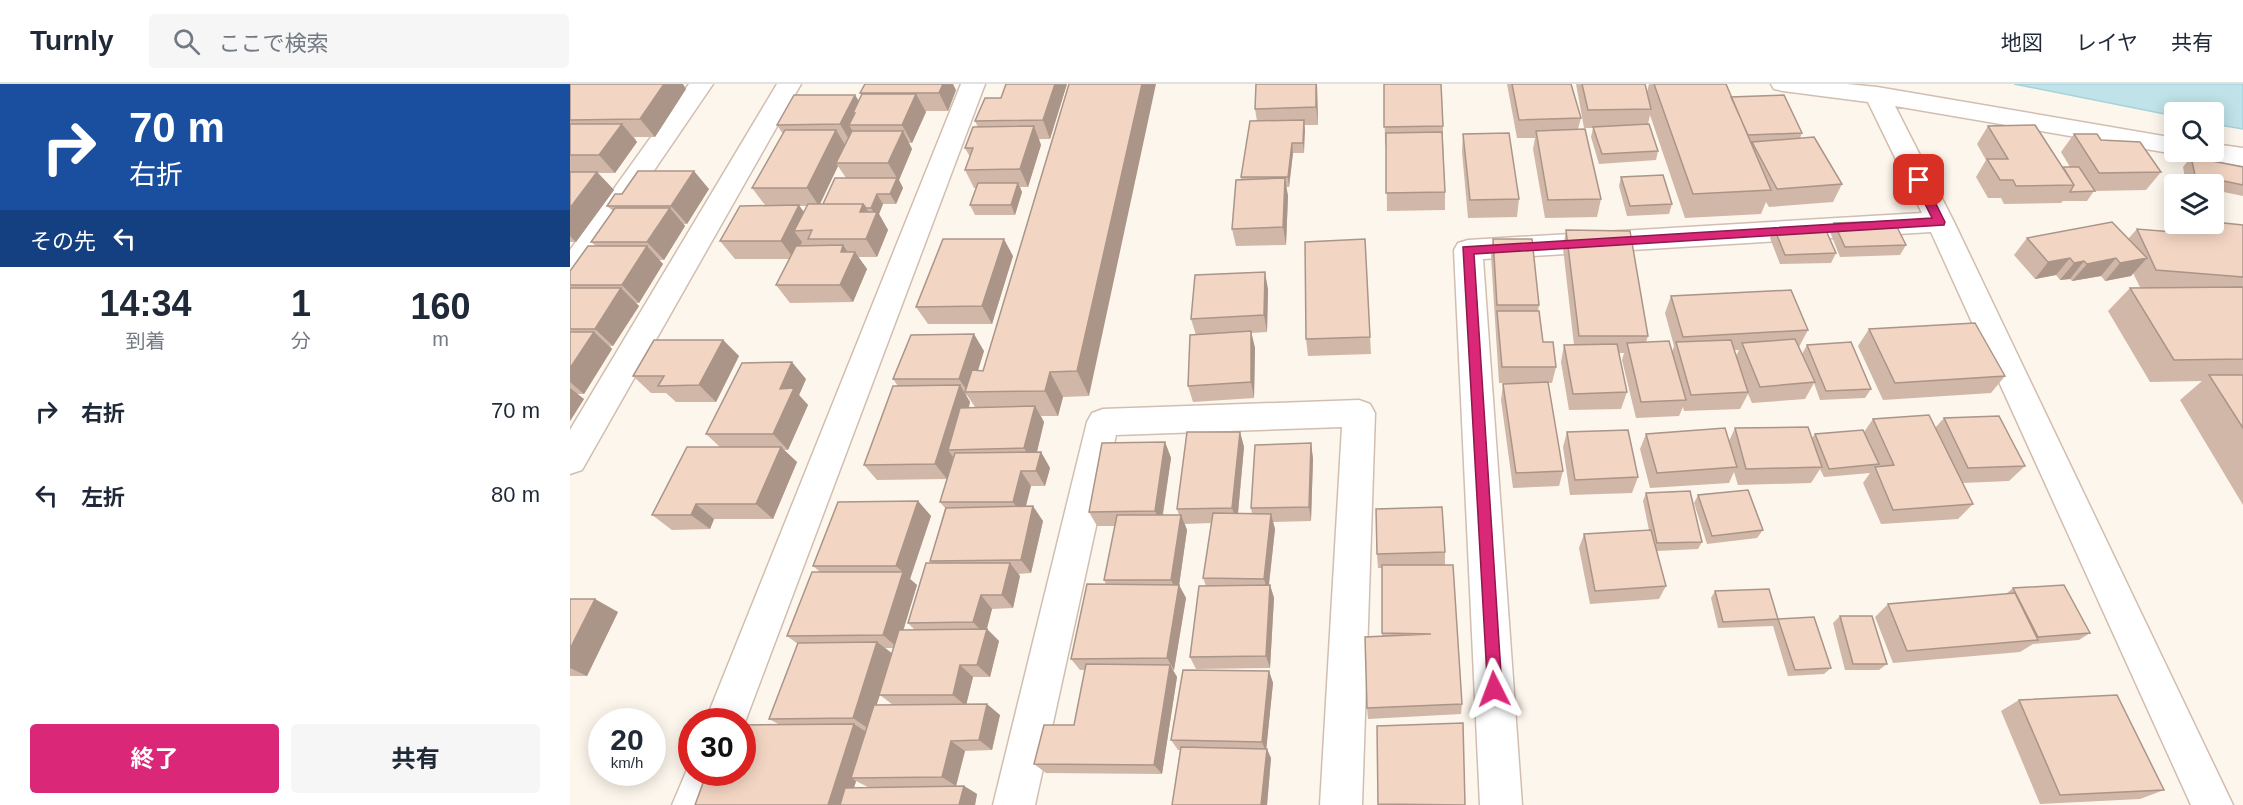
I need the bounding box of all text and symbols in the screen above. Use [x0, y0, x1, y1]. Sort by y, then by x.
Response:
search box [149, 14, 569, 68]
text: Turnly [30, 25, 113, 56]
icon: search [170, 25, 203, 58]
text: ここで検索 [218, 31, 329, 56]
text: 地図 [2001, 31, 2043, 54]
text: レイヤ [2076, 31, 2138, 54]
text: 共有 [2171, 31, 2213, 54]
map controls [2164, 102, 2224, 234]
button: search [2164, 102, 2224, 162]
text: 70 m [129, 104, 225, 151]
icon: right [30, 108, 108, 186]
pin [1893, 154, 1944, 205]
text: 右折 [129, 160, 183, 190]
icon: arrive [1902, 163, 1935, 196]
button: layers [2164, 174, 2224, 234]
icon: left [108, 222, 141, 255]
text: その先 [30, 229, 96, 254]
text: 14:34 [99, 283, 192, 324]
text: 1 [291, 283, 311, 324]
text: 160 [410, 286, 471, 327]
text: m [432, 328, 449, 350]
text: 到着 [125, 330, 165, 352]
text: 分 [291, 330, 311, 352]
icon: right [30, 395, 63, 428]
text: 70 m [491, 398, 540, 423]
text: 右折 [81, 401, 125, 426]
icon: left [30, 479, 63, 512]
text: 80 m [491, 482, 540, 507]
text: 左折 [81, 485, 125, 510]
position arrow [1462, 657, 1526, 721]
speed limit sign: 30 [678, 708, 756, 786]
text: 20 [610, 723, 644, 756]
button: 終了 [30, 724, 279, 793]
button: 共有 [291, 724, 540, 793]
text: km/h [611, 754, 643, 771]

